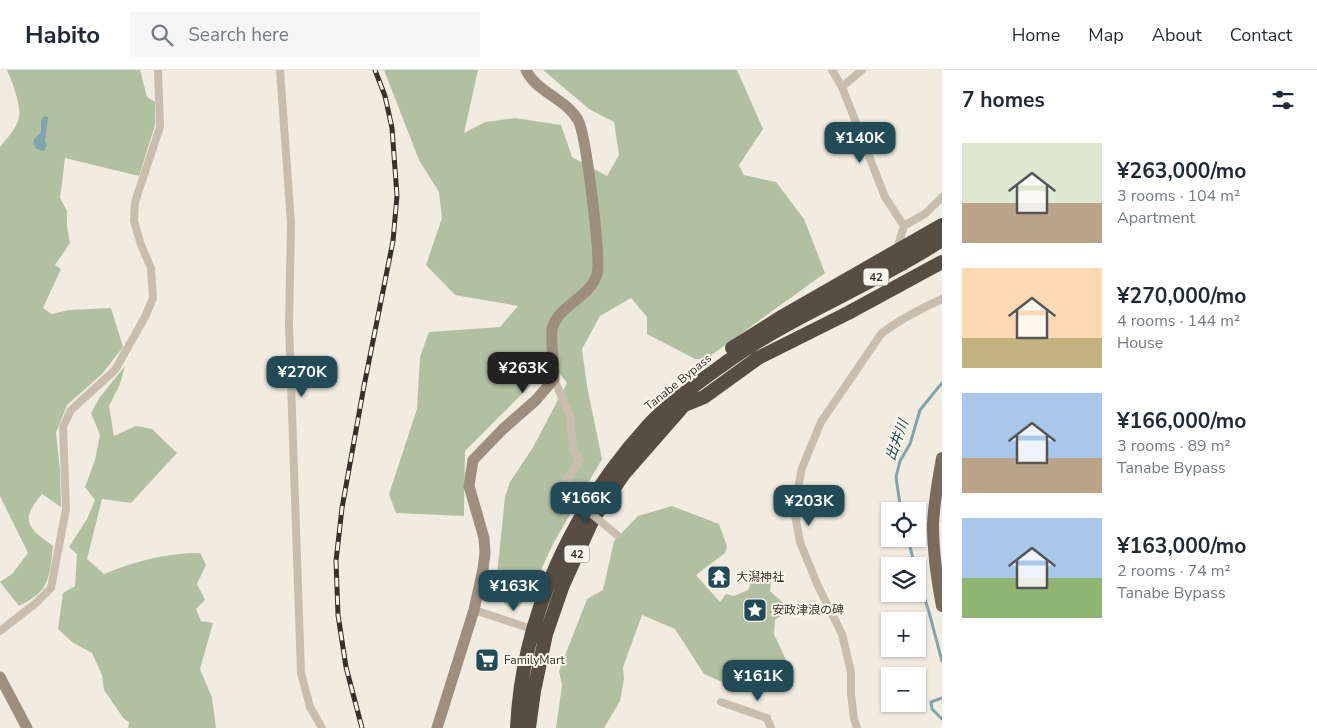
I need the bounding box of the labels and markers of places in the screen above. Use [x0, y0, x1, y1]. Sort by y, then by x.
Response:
pin: ¥140K [825, 122, 895, 164]
pin: ¥263K [488, 352, 558, 394]
pin: ¥270K [267, 356, 337, 398]
pin: ¥166K [551, 482, 621, 524]
pin: ¥203K [774, 484, 844, 527]
temple icon: 大潟神社 [706, 564, 732, 590]
place label: 大潟神社 [736, 569, 784, 585]
pin: ¥163K [479, 570, 549, 612]
place icon: 安政津浪の碑 [742, 597, 768, 623]
place label: 安政津浪の碑 [772, 602, 844, 618]
supermarket icon: FamilyMart [474, 647, 500, 673]
place label: FamilyMart [504, 652, 566, 668]
pin: ¥161K [723, 660, 793, 702]

